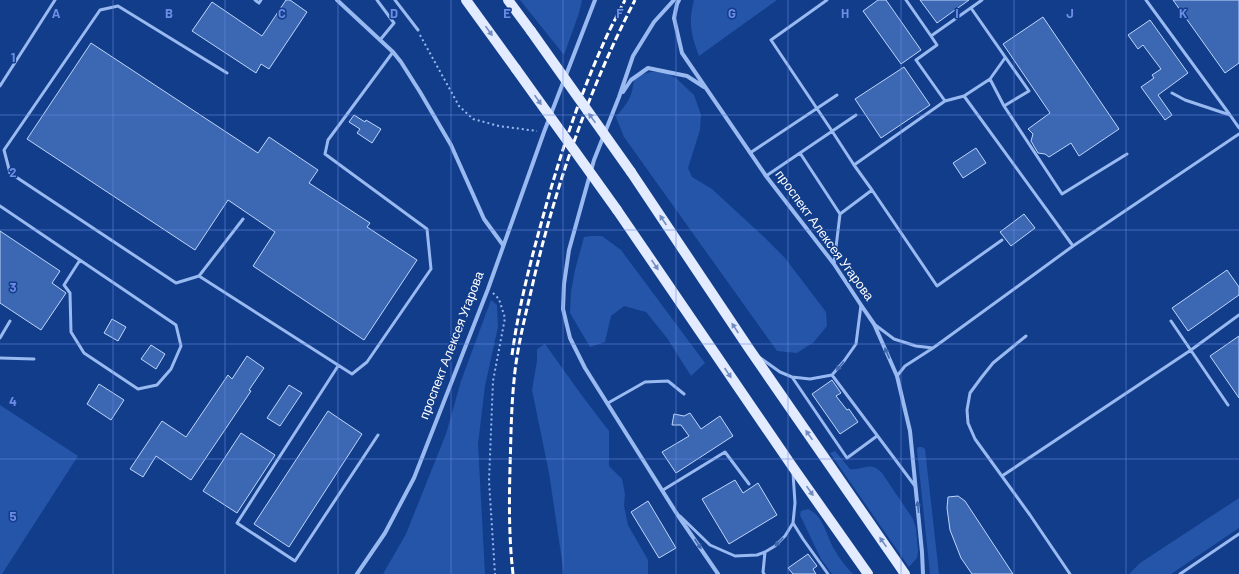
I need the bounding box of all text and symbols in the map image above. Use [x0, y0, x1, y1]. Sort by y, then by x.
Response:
text: A [52, 5, 61, 21]
text: B [165, 5, 173, 21]
text: C [278, 5, 286, 21]
text: D [390, 5, 398, 21]
text: E [503, 5, 511, 21]
text: F [616, 5, 624, 21]
text: G [728, 5, 736, 21]
text: H [841, 5, 849, 21]
text: I [955, 5, 959, 21]
text: J [1066, 5, 1074, 21]
text: K [1179, 5, 1187, 21]
one-way arrow [484, 26, 493, 37]
text: 1 [11, 49, 15, 65]
one-way arrow [534, 95, 542, 106]
one-way arrow [588, 112, 596, 123]
text: 2 [9, 164, 17, 180]
street label: проспект Алексея Угарова [772, 167, 878, 304]
one-way arrow [659, 215, 667, 225]
one-way arrow [651, 260, 659, 271]
street label: проспект Алексея Угарова [415, 268, 487, 421]
text: 3 [9, 279, 17, 295]
one-way arrow [731, 323, 739, 333]
one-way arrow [884, 348, 890, 359]
one-way arrow [835, 361, 844, 371]
one-way arrow [724, 367, 732, 378]
text: 4 [9, 393, 17, 409]
one-way arrow [805, 430, 813, 440]
one-way arrow [806, 486, 814, 496]
one-way arrow [915, 501, 921, 513]
text: 5 [9, 508, 17, 524]
one-way arrow [774, 537, 784, 547]
one-way arrow [879, 537, 887, 547]
one-way arrow [694, 538, 701, 550]

